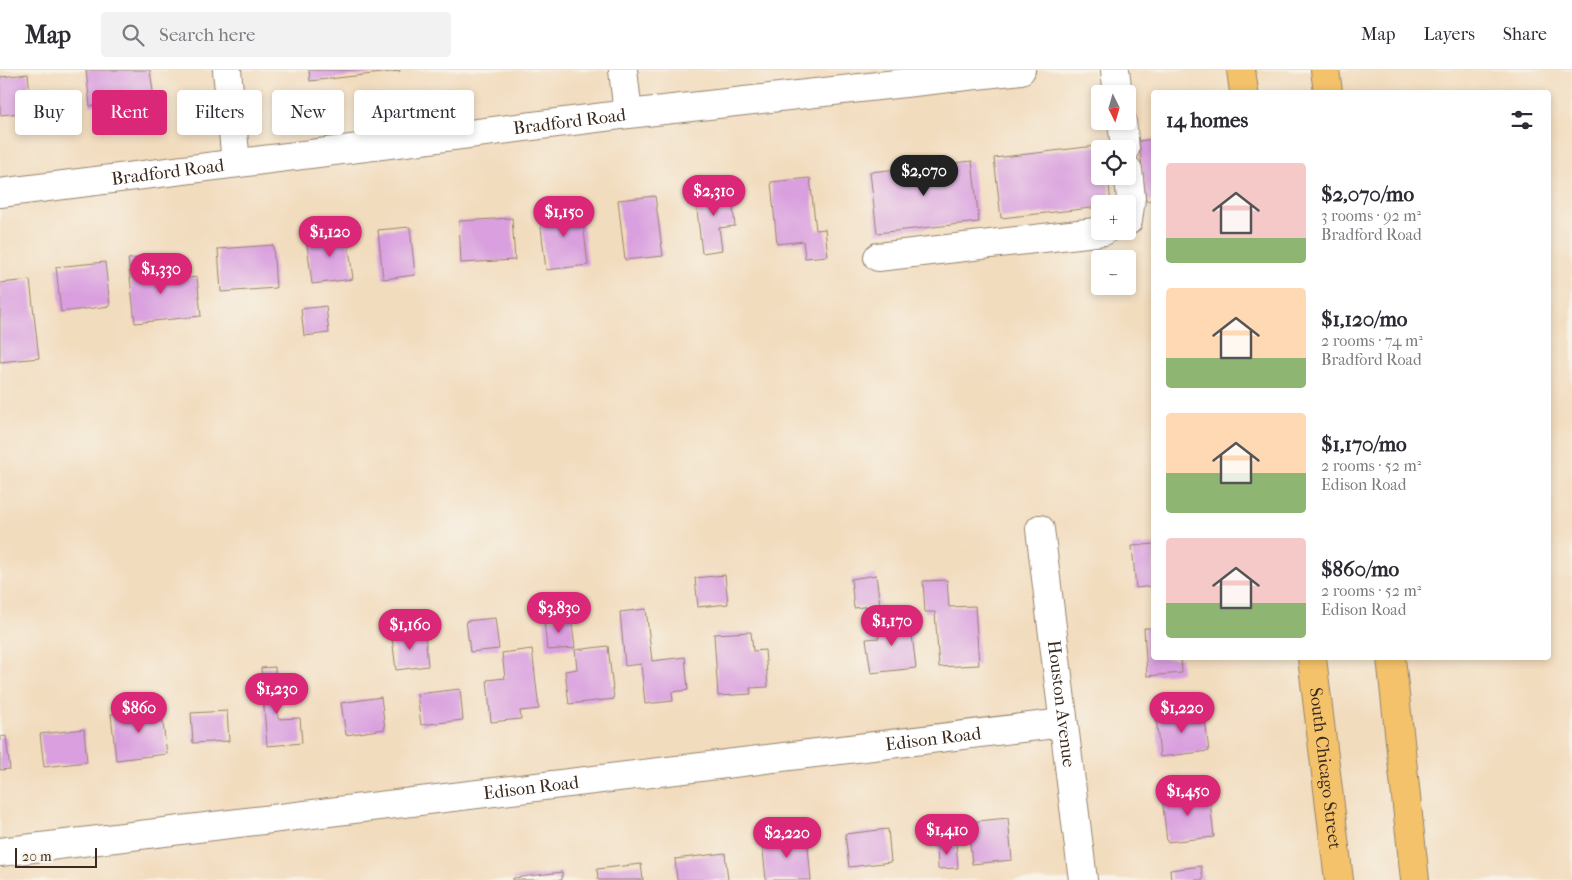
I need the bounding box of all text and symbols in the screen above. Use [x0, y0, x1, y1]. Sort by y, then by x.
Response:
search box [101, 12, 451, 57]
text: Map [25, 21, 71, 49]
icon: search [119, 21, 147, 49]
text: Search here [159, 24, 255, 46]
text: Map [1361, 24, 1395, 45]
text: Layers [1423, 24, 1475, 45]
text: Share [1503, 24, 1547, 45]
north arrow [1091, 85, 1136, 130]
map controls [1091, 85, 1136, 295]
chip: Buy [15, 90, 82, 135]
chip: Rent [92, 90, 167, 135]
chip: Filters [177, 90, 262, 135]
chip: New [272, 90, 344, 135]
chip: Apartment [354, 90, 474, 135]
street label: Bradford Road [512, 104, 627, 139]
icon: filters [1508, 106, 1536, 134]
text: 14 homes [1166, 108, 1248, 132]
button: locate [1091, 140, 1136, 185]
street label: Bradford Road [110, 154, 225, 189]
pin: $2,070 [883, 154, 965, 197]
text: $2,070 [901, 161, 947, 180]
pin: $2,310 [673, 174, 755, 217]
text: $2,310 [693, 181, 735, 200]
text: $2,070/mo [1321, 182, 1414, 206]
icon: home [1206, 183, 1266, 243]
button: + [1091, 195, 1136, 240]
pin: $1,150 [523, 196, 605, 238]
text: $1,150 [544, 202, 584, 221]
text: 3 rooms · 92 m² [1321, 206, 1421, 225]
pin: $1,120 [289, 216, 371, 258]
text: $1,120 [310, 222, 350, 241]
text: Bradford Road [1321, 225, 1422, 244]
button: − [1091, 250, 1136, 295]
pin: $1,330 [120, 252, 202, 295]
text: $1,330 [141, 259, 181, 278]
text: $1,120/mo [1321, 307, 1407, 331]
icon: home [1206, 308, 1266, 368]
text: 2 rooms · 74 m² [1321, 331, 1423, 350]
text: Bradford Road [1321, 350, 1422, 369]
text: $1,170/mo [1321, 432, 1407, 456]
icon: home [1206, 433, 1266, 493]
text: 2 rooms · 52 m² [1321, 456, 1421, 475]
text: Edison Road [1321, 475, 1406, 494]
text: $860/mo [1321, 557, 1399, 581]
icon: home [1206, 558, 1266, 618]
text: 2 rooms · 52 m² [1321, 581, 1421, 600]
pin: $3,830 [518, 592, 600, 634]
text: $3,830 [538, 598, 580, 617]
text: Edison Road [1321, 600, 1406, 619]
pin: $1,170 [851, 604, 933, 647]
pin: $1,160 [369, 608, 451, 651]
text: $1,170 [872, 611, 912, 630]
text: $1,160 [390, 615, 430, 634]
street label: Houston Avenue [1043, 639, 1080, 768]
pin: $1,230 [236, 672, 318, 715]
text: $1,230 [256, 679, 298, 698]
street label: South Chicago Street [1305, 686, 1346, 851]
pin: $860 [109, 692, 169, 734]
pin: $1,220 [1141, 692, 1223, 734]
text: $860 [122, 698, 156, 717]
text: $1,220 [1160, 698, 1204, 717]
street label: Edison Road [884, 723, 982, 755]
street label: Edison Road [482, 771, 580, 804]
pin: $1,450 [1147, 774, 1229, 817]
text: $1,450 [1167, 781, 1209, 800]
pin: $1,410 [906, 814, 988, 856]
pin: $2,220 [746, 816, 828, 859]
text: $1,410 [926, 820, 968, 839]
text: $2,220 [764, 823, 810, 842]
scale bar [15, 845, 98, 868]
text: 20 m [22, 848, 52, 865]

